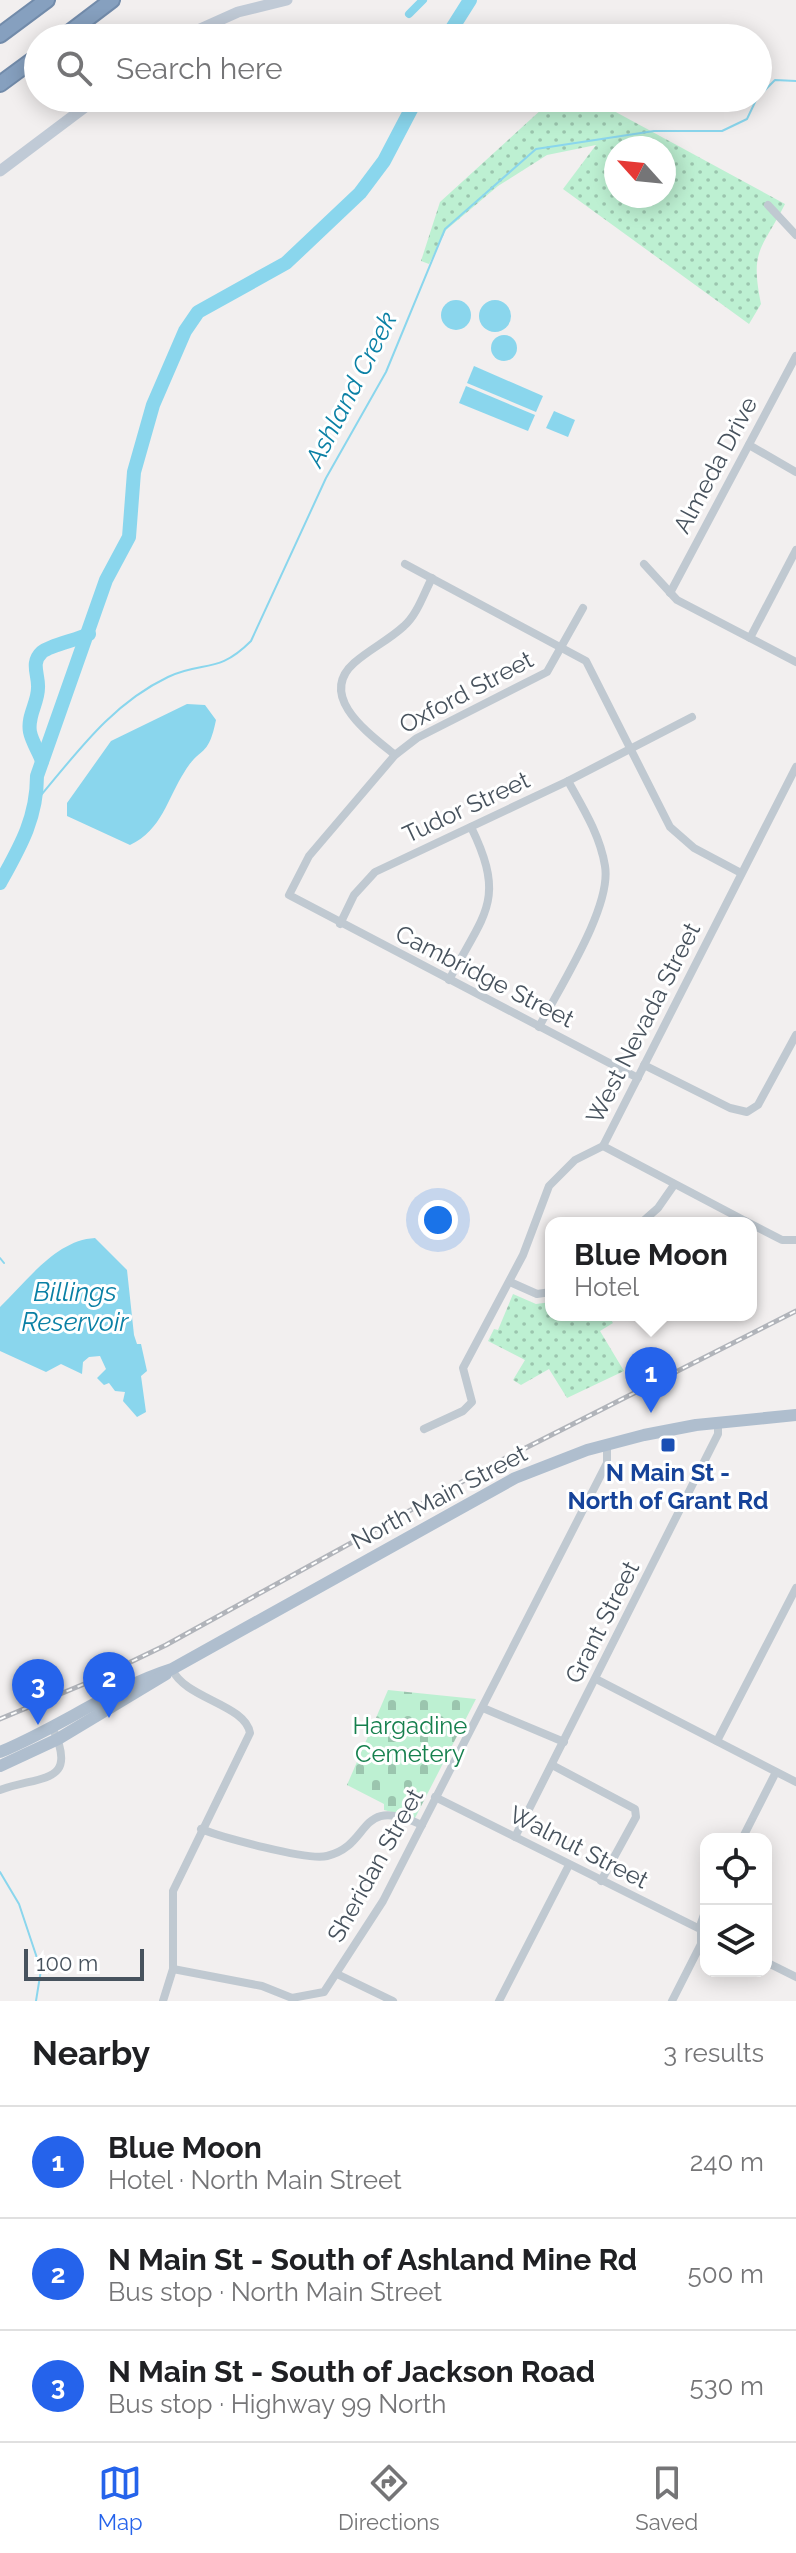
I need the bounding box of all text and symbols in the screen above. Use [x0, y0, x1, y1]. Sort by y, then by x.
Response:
search box [24, 24, 772, 112]
icon: search [52, 46, 96, 90]
text: Search here [116, 51, 283, 86]
north arrow [604, 136, 676, 208]
water label: Ashland Creek [298, 307, 403, 473]
street label: Almeda Drive [667, 392, 763, 538]
street label: Oxford Street [394, 645, 538, 739]
street label: Tudor Street [398, 765, 534, 849]
street label: Cambridge Street [391, 918, 579, 1034]
street label: West Nevada Street [580, 918, 706, 1128]
your location [418, 1200, 458, 1240]
popup [545, 1217, 757, 1321]
text: Blue Moon [574, 1237, 728, 1272]
text: Hotel [574, 1272, 639, 1302]
water label: Billings Reservoir [22, 1277, 129, 1337]
pin: 1 [625, 1347, 677, 1413]
marker: N Main St - North of Grant Rd [659, 1436, 677, 1454]
street label: North Main Street [346, 1438, 532, 1556]
place label: N Main St - North of Grant Rd [568, 1458, 768, 1515]
street label: Grant Street [559, 1556, 645, 1688]
pin: 2 [83, 1652, 135, 1718]
pin: 3 [12, 1659, 64, 1725]
park label: Hargadine Cemetery [353, 1711, 467, 1768]
street label: Sheridan Street [321, 1783, 429, 1947]
street label: Walnut Street [505, 1799, 653, 1895]
map controls [700, 1833, 772, 1977]
button: locate [700, 1833, 772, 1905]
button: layers [700, 1905, 772, 1977]
scale bar [24, 1945, 144, 1981]
text: 100 m [36, 1950, 98, 1976]
text: Nearby [32, 2033, 150, 2073]
text: 3 results [663, 2038, 764, 2068]
text: Blue Moon [108, 2130, 262, 2165]
text: 1 [52, 2147, 64, 2177]
text: 240 m [690, 2147, 764, 2177]
text: Hotel · North Main Street [108, 2165, 402, 2195]
text: N Main St - South of Ashland Mine Rd [108, 2242, 637, 2277]
text: 2 [51, 2259, 65, 2289]
text: 500 m [687, 2259, 764, 2289]
text: Bus stop · North Main Street [108, 2277, 442, 2307]
text: N Main St - South of Jackson Road [108, 2354, 595, 2389]
text: 3 [51, 2371, 65, 2401]
text: 530 m [690, 2371, 764, 2401]
text: Bus stop · Highway 99 North [108, 2389, 446, 2419]
tab: Map [98, 2461, 143, 2535]
tab: Directions [338, 2461, 440, 2535]
tab: Saved [635, 2461, 698, 2535]

